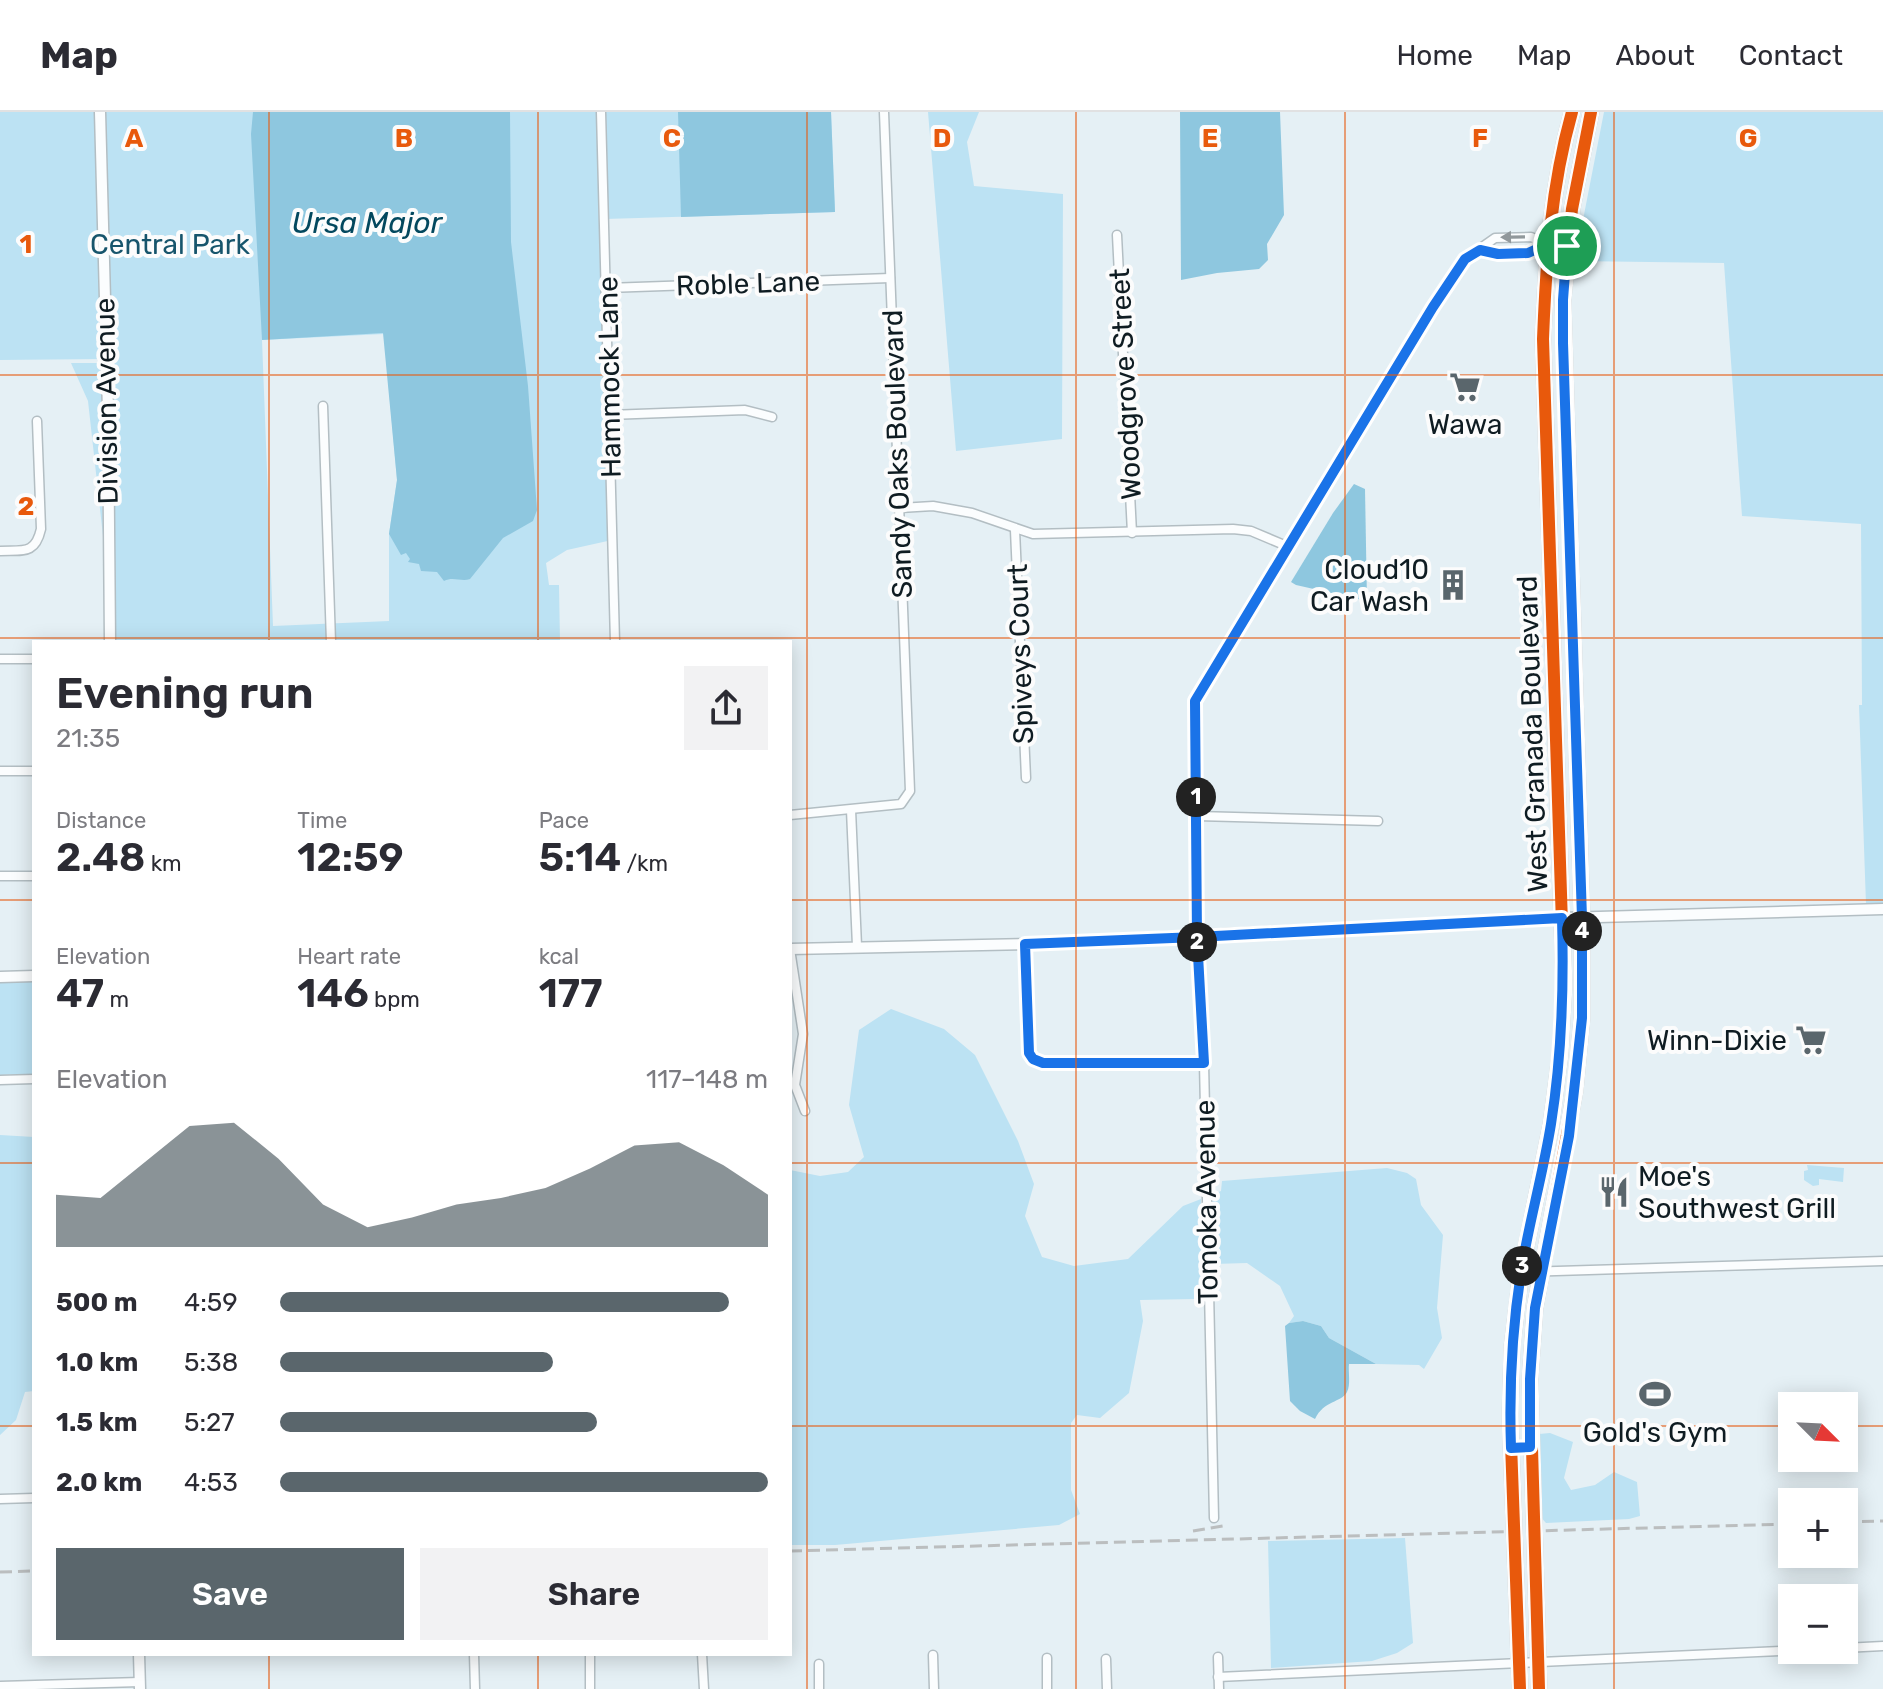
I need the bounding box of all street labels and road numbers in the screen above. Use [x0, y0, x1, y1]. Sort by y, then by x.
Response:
street label: Roble Lane [675, 264, 821, 303]
street label: Woodgrove Street [1103, 267, 1148, 501]
street label: Hammock Lane [591, 276, 628, 478]
street label: Division Avenue [88, 297, 125, 505]
street label: Sandy Oaks Boulevard [876, 309, 919, 599]
street label: Spiveys Court [1001, 563, 1040, 745]
street label: West Granada Boulevard [1510, 575, 1555, 893]
street label: Tomoka Avenue [1188, 1100, 1225, 1304]

